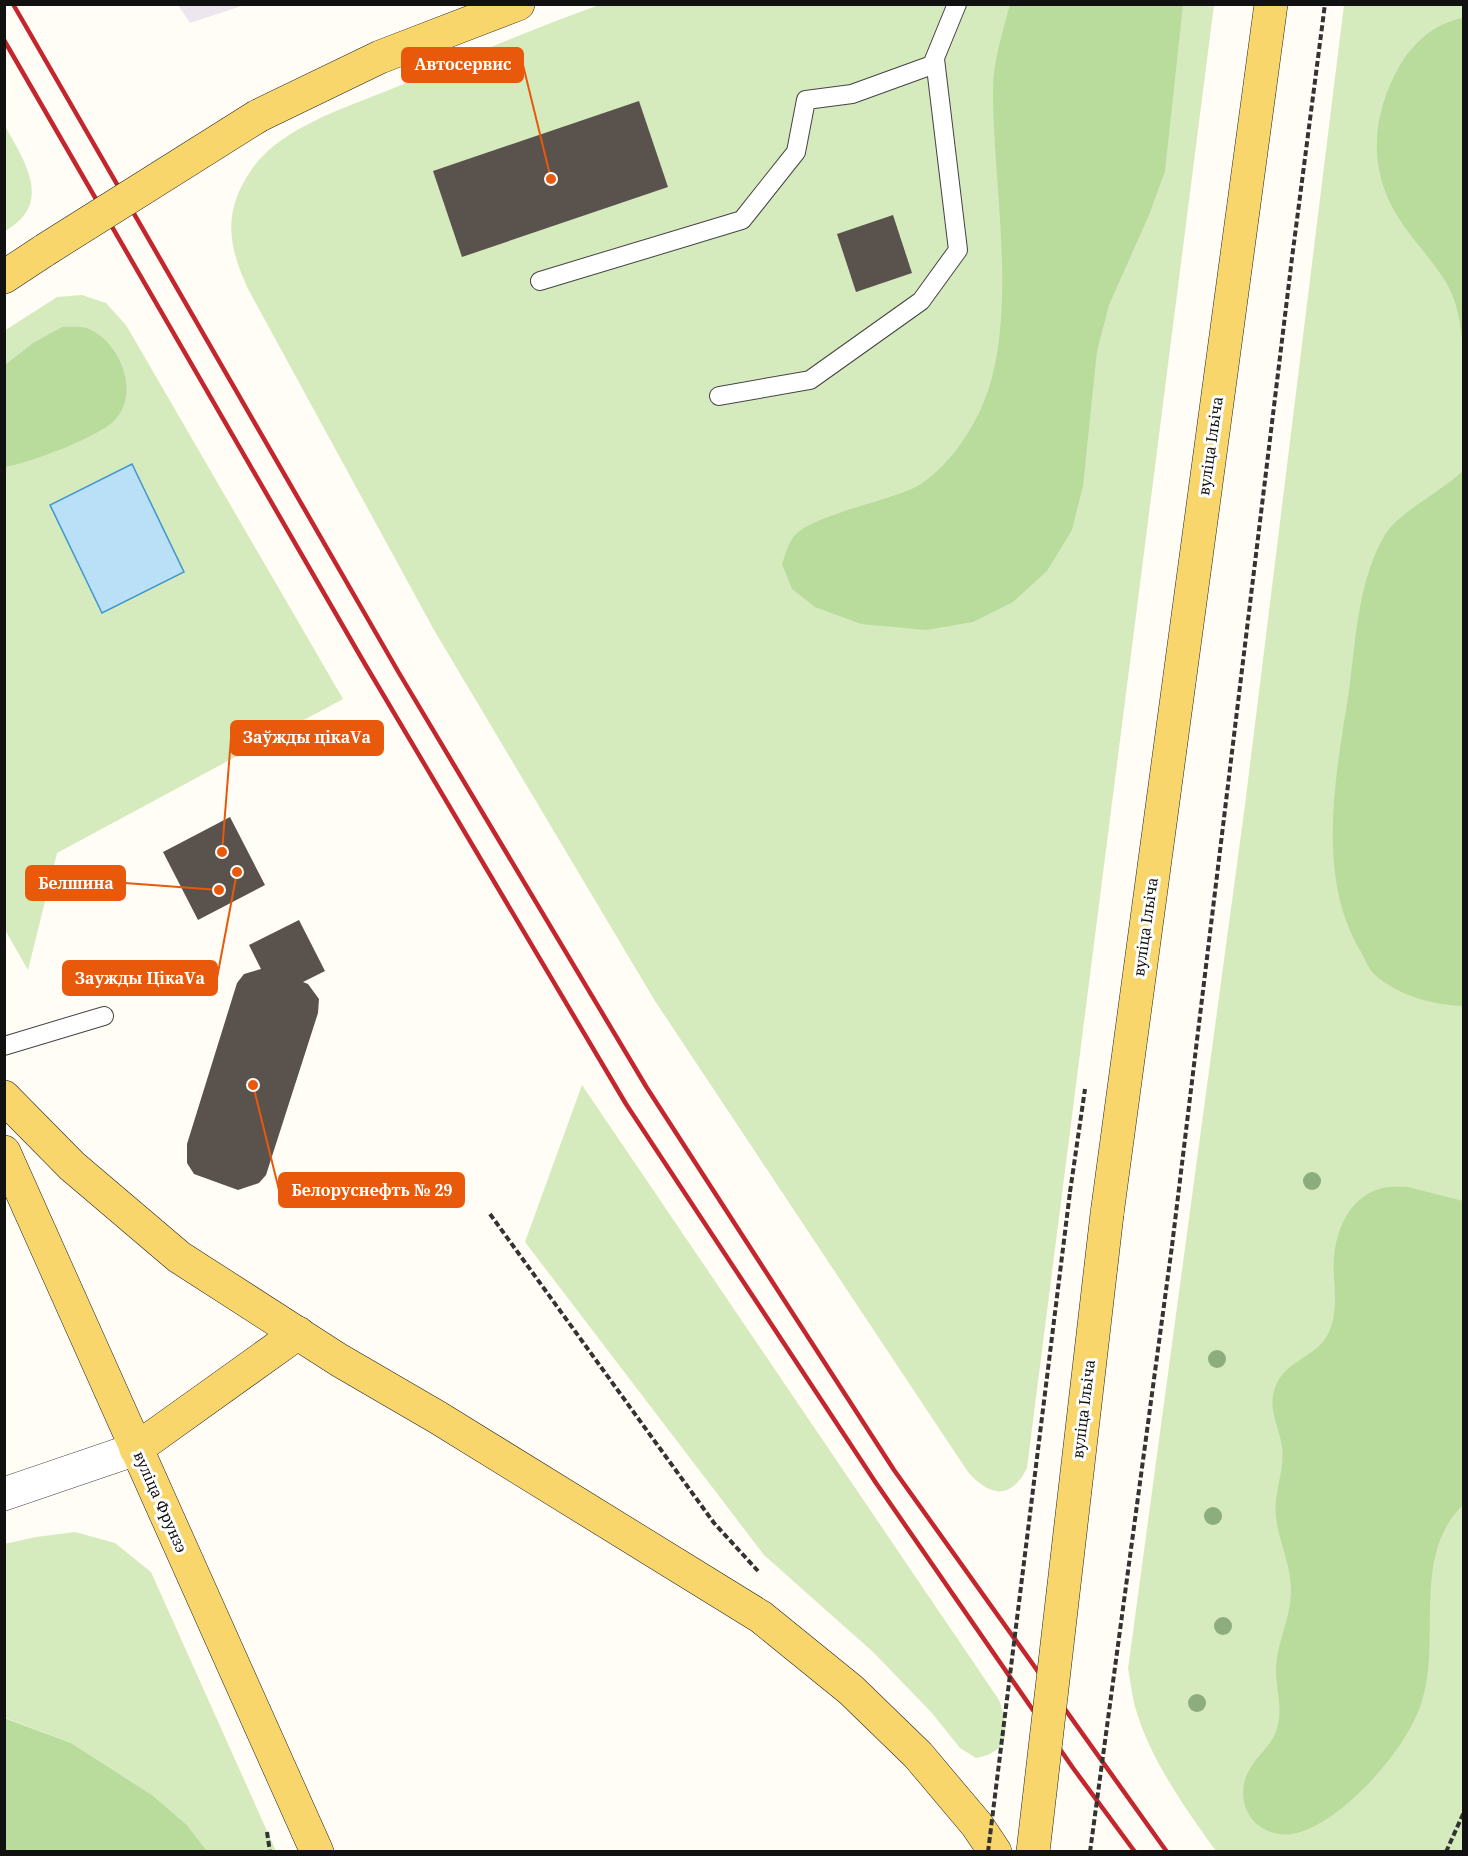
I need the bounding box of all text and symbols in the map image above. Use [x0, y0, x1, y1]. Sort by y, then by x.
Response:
callout: Автосервис [402, 48, 523, 82]
text: Автосервис [415, 53, 511, 75]
street label: вуліца Ільіча [1193, 395, 1227, 497]
callout: Заўжды цікаVа [231, 721, 383, 755]
text: Заўжды цікаVа [243, 726, 371, 748]
callout: Белшина [26, 866, 125, 900]
text: Белшина [38, 872, 114, 894]
street label: вуліца Ільіча [1128, 876, 1162, 978]
callout: Заужды ЦікаVа [63, 961, 217, 995]
text: Заужды ЦікаVа [75, 967, 205, 989]
callout: Белоруснефть № 29 [279, 1173, 464, 1207]
text: Белоруснефть № 29 [292, 1179, 452, 1201]
street label: вуліца Ільіча [1067, 1358, 1099, 1460]
street label: вуліца Фрунзэ [130, 1448, 192, 1556]

